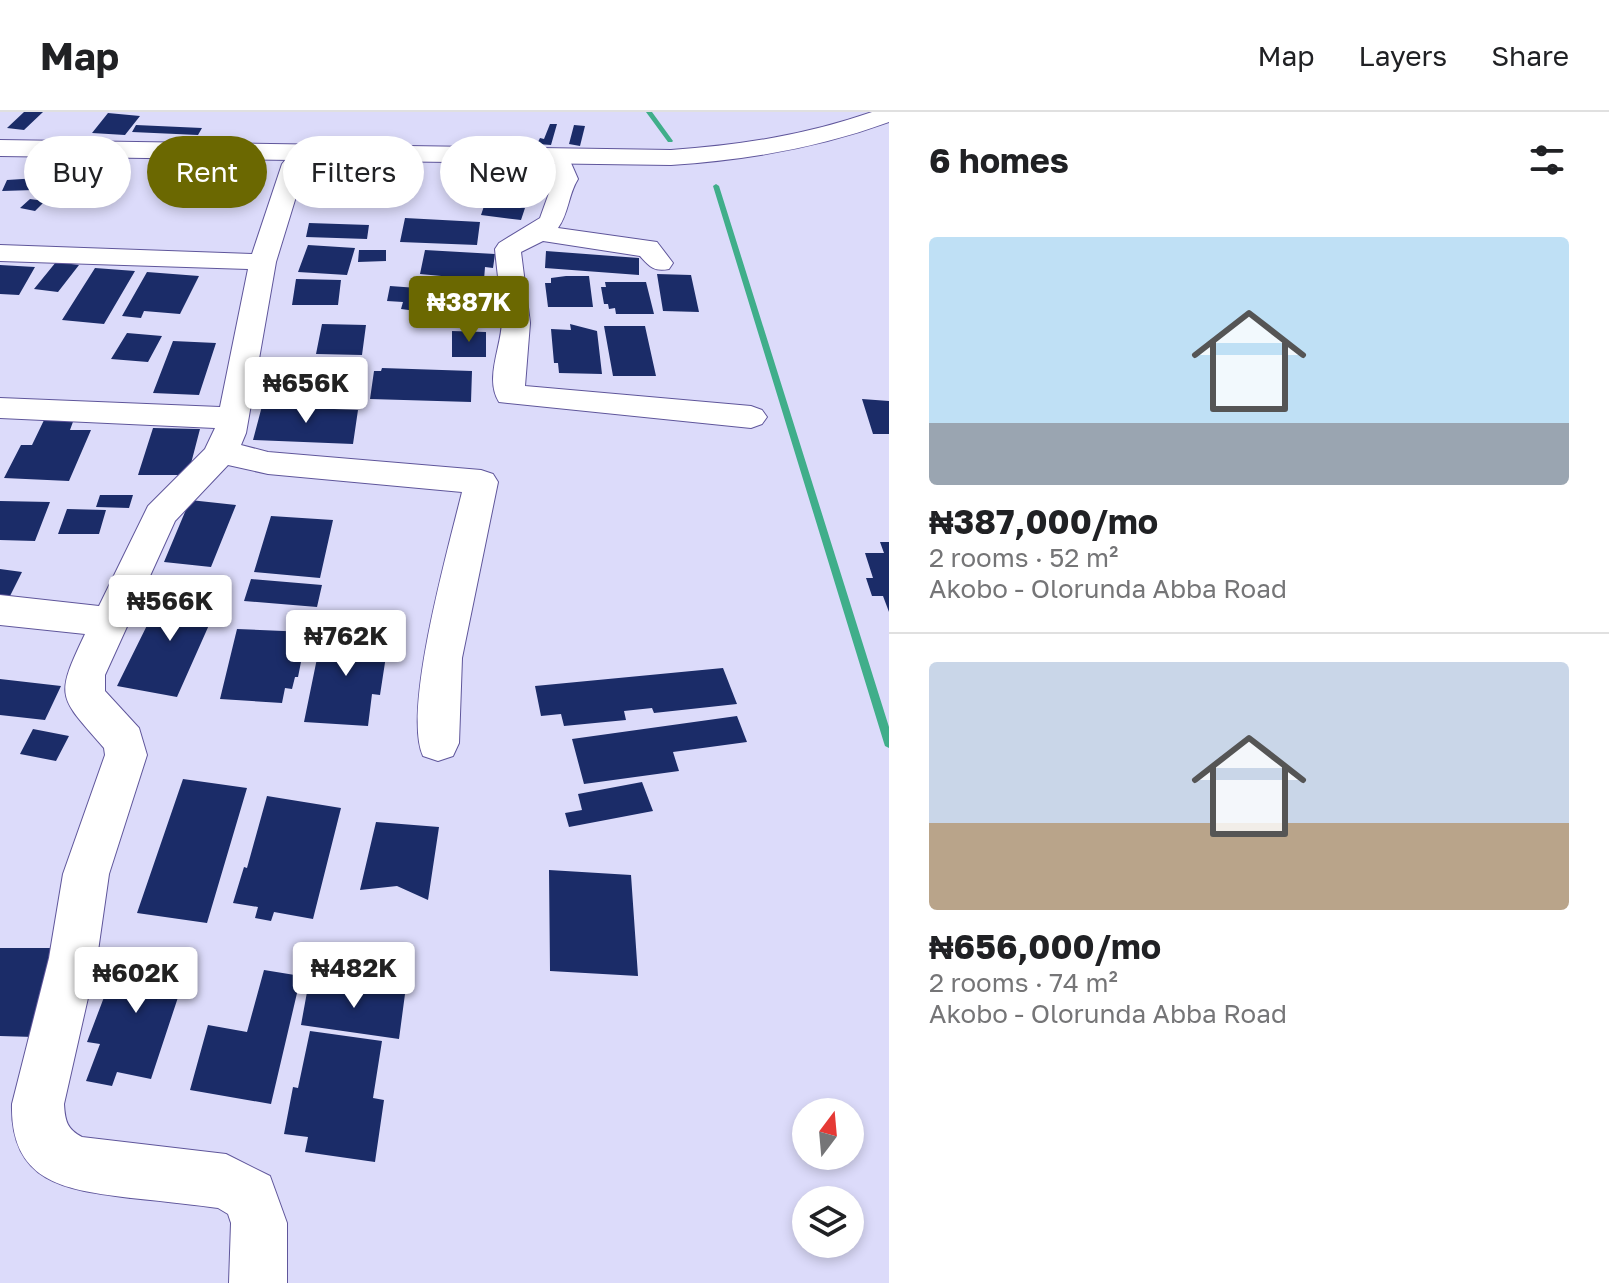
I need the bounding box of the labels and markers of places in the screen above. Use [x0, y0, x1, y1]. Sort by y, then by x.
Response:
pin: ₦387K [413, 276, 525, 344]
pin: ₦656K [250, 357, 362, 425]
pin: ₦566K [114, 575, 226, 643]
pin: ₦762K [290, 610, 402, 678]
pin: ₦482K [298, 942, 410, 1010]
pin: ₦602K [80, 947, 192, 1015]

